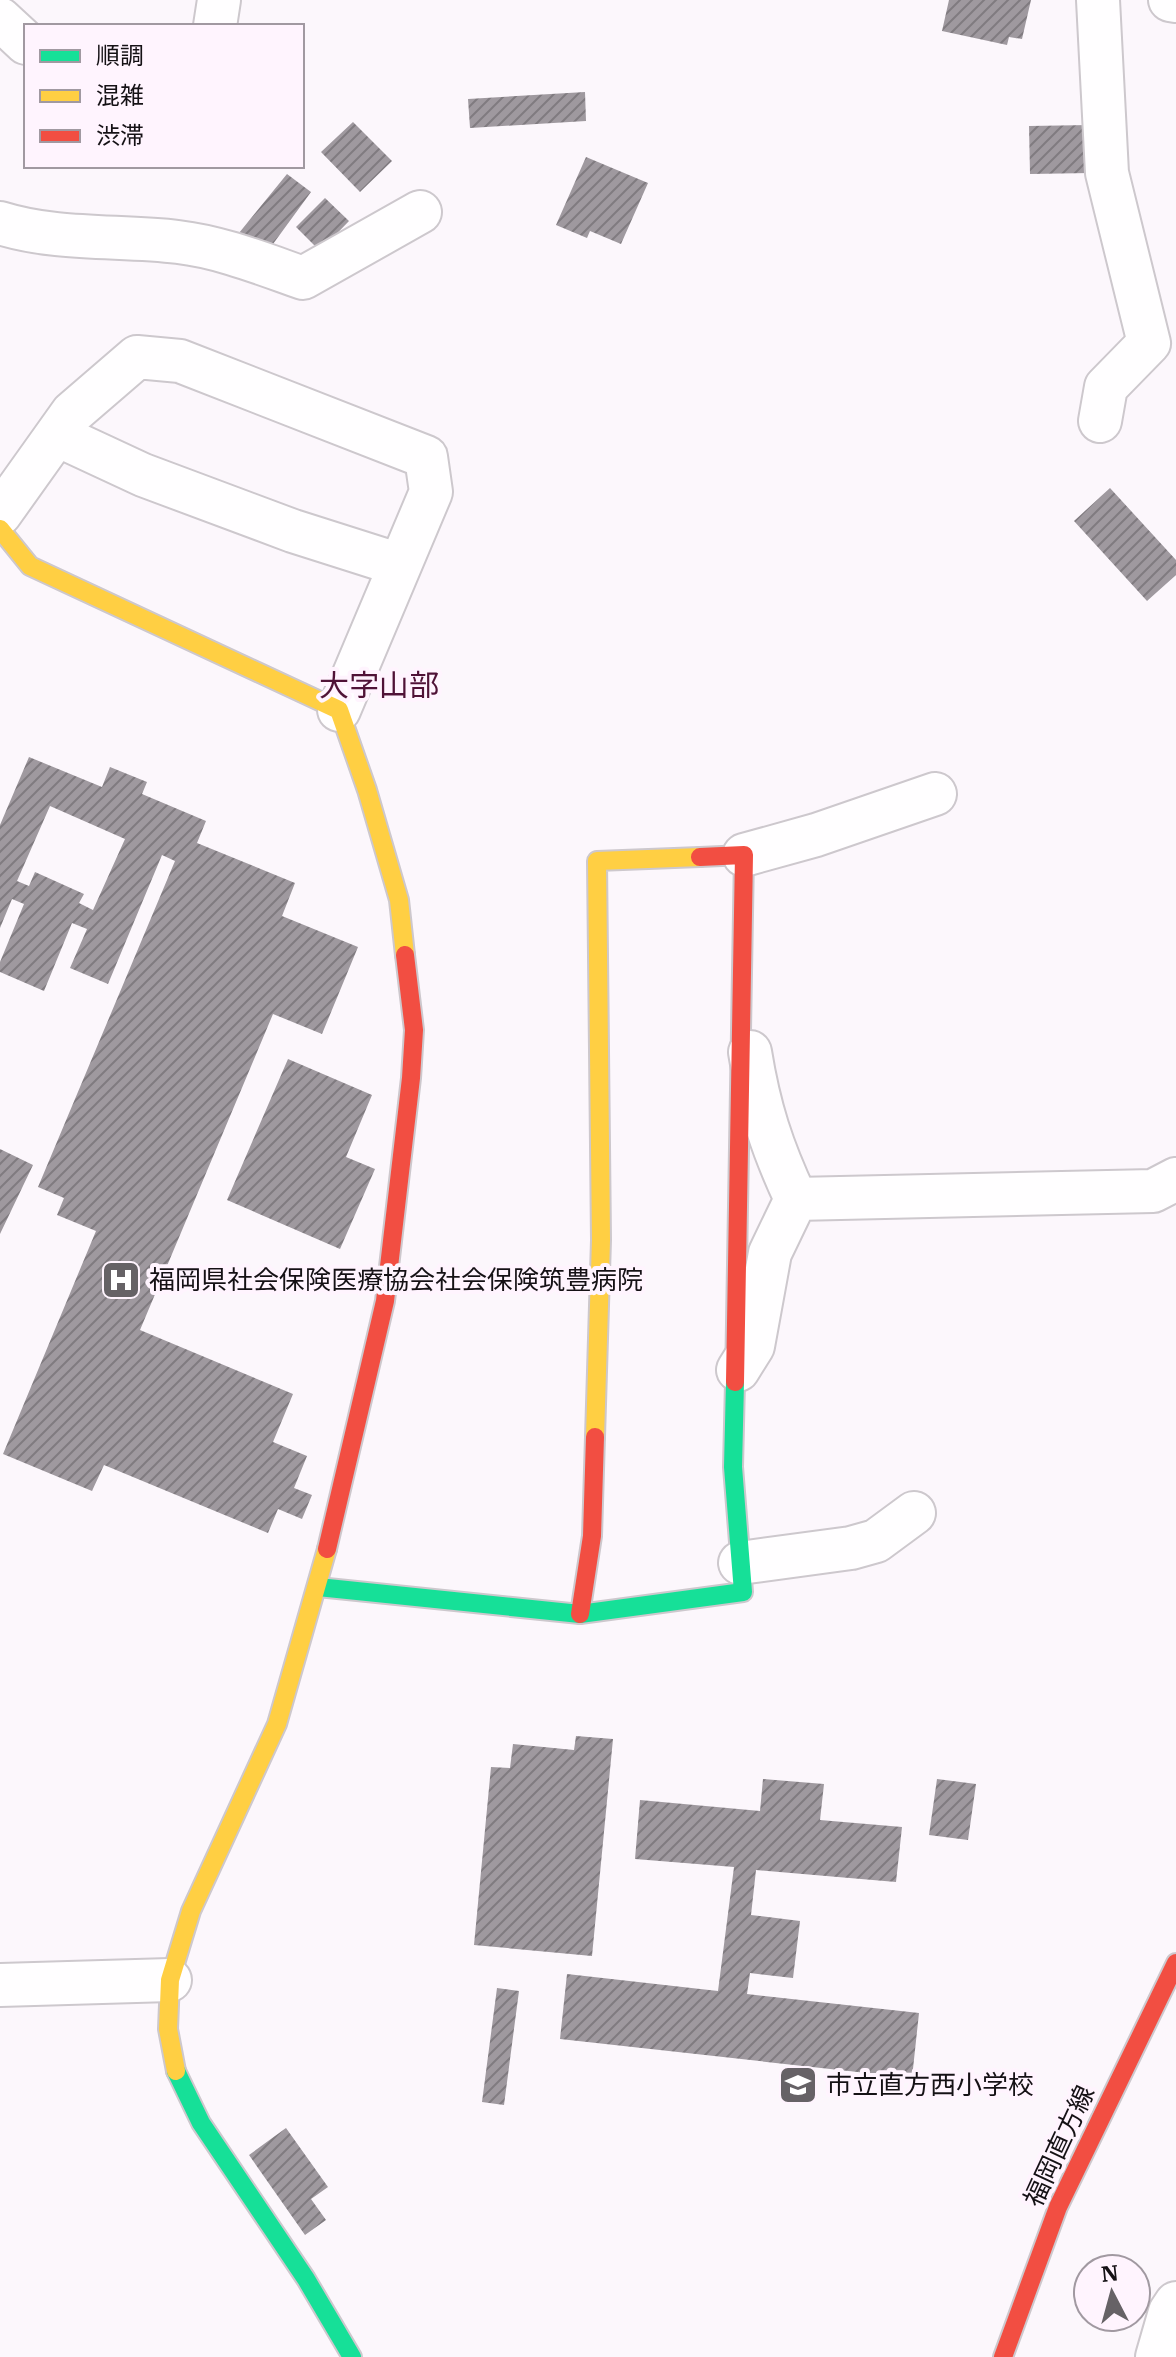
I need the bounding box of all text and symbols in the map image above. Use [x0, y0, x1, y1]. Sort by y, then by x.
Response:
legend [24, 24, 304, 168]
text: 順調 [96, 39, 144, 71]
text: 混雑 [96, 79, 144, 111]
text: 渋滞 [96, 119, 144, 151]
district label: 大字山部 [319, 665, 439, 704]
hospital icon: 福岡県社会保険医療協会社会保険筑豊病院 [100, 1259, 142, 1301]
place label: 福岡県社会保険医療協会社会保険筑豊病院 [149, 1262, 643, 1296]
school or university icon: 市立直方西小学校 [777, 2064, 819, 2106]
place label: 市立直方西小学校 [826, 2067, 1034, 2101]
street label: 福岡直方線 [1015, 2079, 1101, 2212]
north arrow [1072, 2253, 1152, 2333]
text: N [1100, 2257, 1120, 2288]

